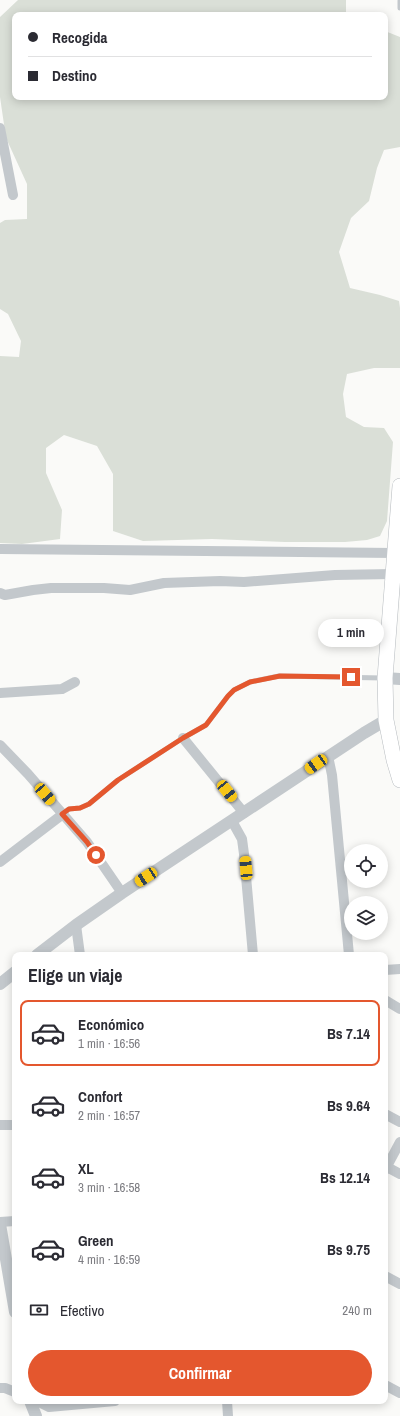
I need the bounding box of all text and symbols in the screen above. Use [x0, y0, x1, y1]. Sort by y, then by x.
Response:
text: Recogida [52, 27, 107, 48]
text: Destino [52, 65, 97, 86]
callout: 1 min [318, 619, 384, 647]
text: 1 min [337, 624, 365, 641]
route end [342, 668, 360, 686]
car [303, 752, 329, 776]
car [215, 778, 239, 804]
car [33, 781, 57, 807]
map controls [344, 844, 388, 940]
button: locate [344, 844, 388, 888]
route start [87, 846, 105, 864]
car [239, 856, 253, 880]
car [133, 865, 159, 889]
button: layers [344, 896, 388, 940]
text: Elige un viaje [28, 963, 122, 988]
text: Económico [78, 1014, 144, 1035]
icon: car [30, 1015, 66, 1051]
text: Bs 7.14 [327, 1023, 370, 1044]
text: 1 min · 16:56 [78, 1035, 140, 1052]
text: Confort [78, 1086, 122, 1107]
icon: car [30, 1087, 66, 1123]
text: Bs 9.64 [327, 1095, 370, 1116]
text: 2 min · 16:57 [78, 1107, 140, 1124]
text: XL [78, 1158, 94, 1179]
icon: car [30, 1159, 66, 1195]
text: Bs 12.14 [320, 1167, 370, 1188]
text: 3 min · 16:58 [78, 1179, 140, 1196]
text: Green [78, 1230, 114, 1251]
icon: car [30, 1231, 66, 1267]
text: Bs 9.75 [327, 1239, 370, 1260]
text: 4 min · 16:59 [78, 1251, 140, 1268]
icon: cash [28, 1299, 50, 1321]
text: Efectivo [60, 1300, 104, 1321]
text: 240 m [342, 1302, 372, 1319]
button: Confirmar [28, 1350, 372, 1396]

